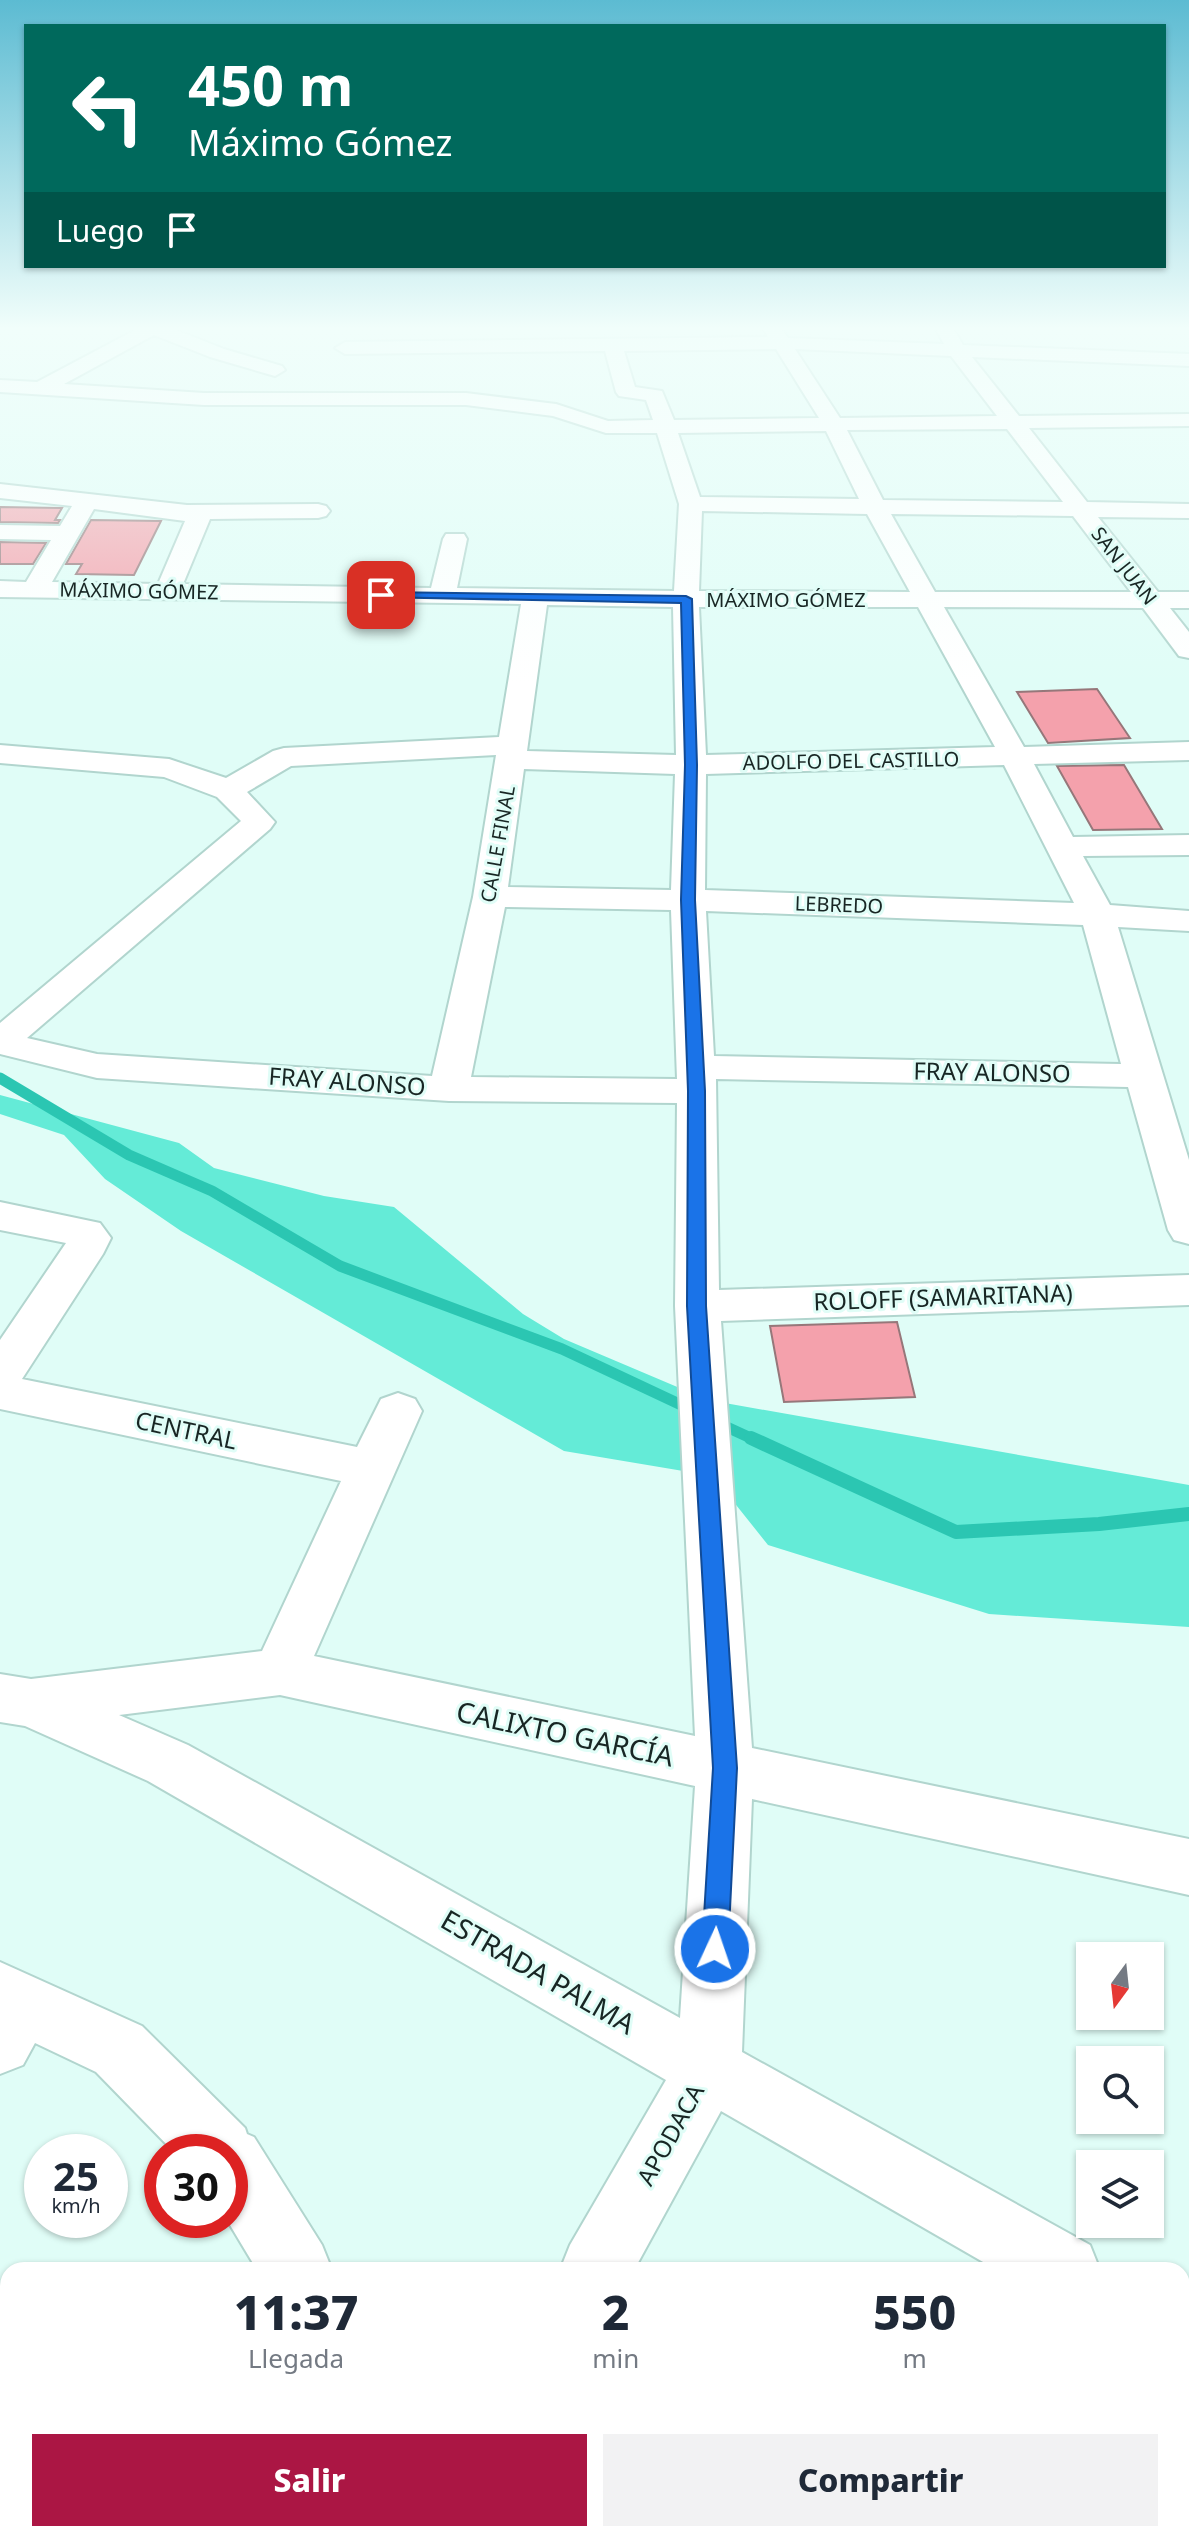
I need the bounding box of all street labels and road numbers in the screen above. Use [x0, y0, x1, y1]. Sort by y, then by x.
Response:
street label: SAN JUAN [1085, 521, 1163, 610]
street label: MÁXIMO GÓMEZ [59, 576, 219, 605]
street label: MÁXIMO GÓMEZ [706, 586, 866, 613]
street label: ADOLFO DEL CASTILLO [742, 745, 959, 776]
street label: CALLE FINAL [474, 783, 521, 905]
street label: LEBREDO [794, 889, 884, 920]
street label: FRAY ALONSO [913, 1054, 1071, 1089]
street label: FRAY ALONSO [267, 1059, 427, 1102]
street label: ROLOFF (SAMARITANA) [813, 1275, 1073, 1318]
street label: CENTRAL [133, 1403, 240, 1456]
street label: CALIXTO GARCÍA [453, 1691, 677, 1775]
street label: ESTRADA PALMA [434, 1900, 643, 2042]
street label: APODACA [628, 2077, 711, 2191]

